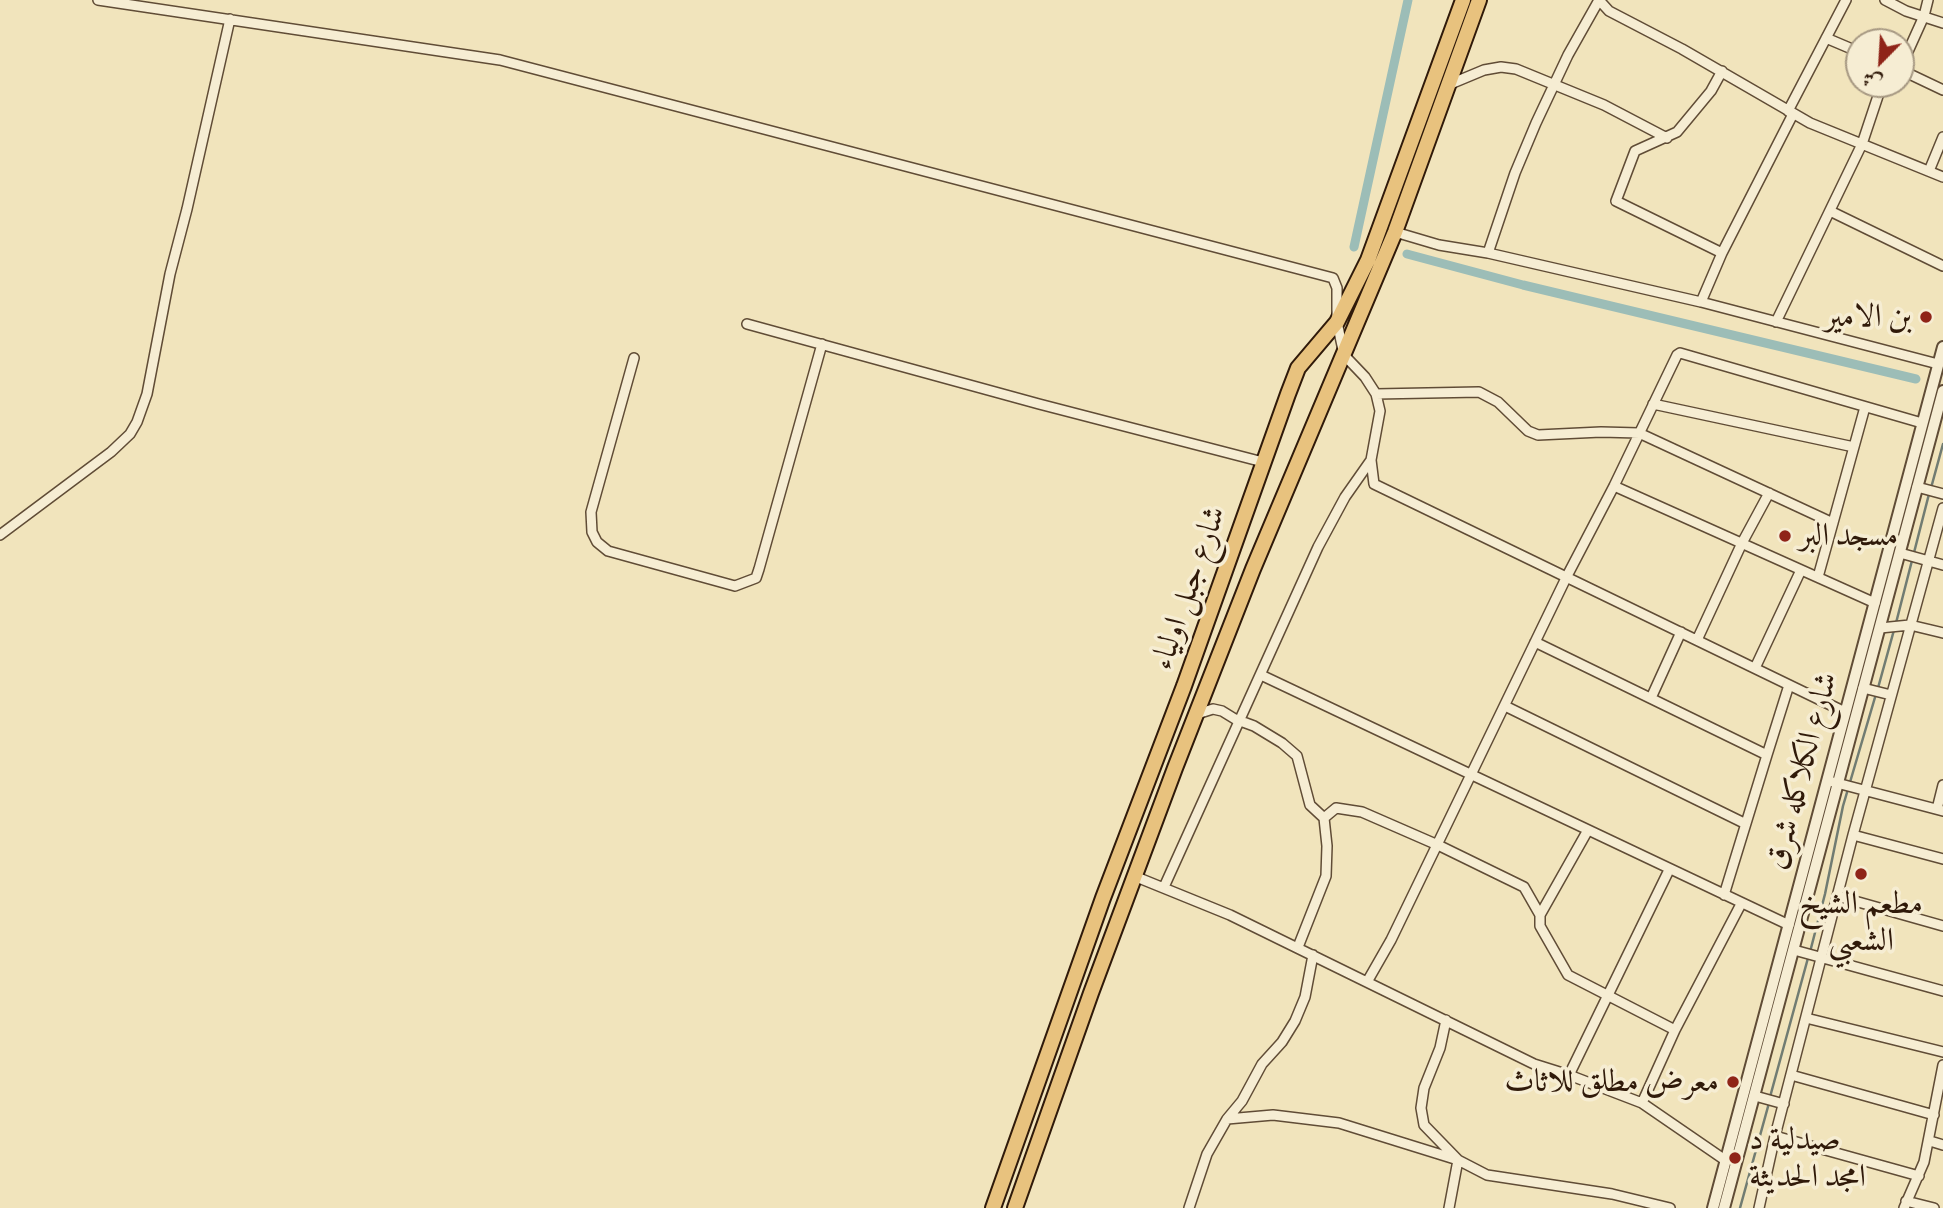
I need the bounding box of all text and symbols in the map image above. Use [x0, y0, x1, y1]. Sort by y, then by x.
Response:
north arrow [1845, 28, 1915, 98]
text: ش [1858, 66, 1886, 96]
place label: بن الامير [1824, 298, 1912, 336]
marker: بن الامير [1918, 309, 1934, 325]
street label: شارع جبل اولياء [1143, 501, 1235, 675]
place label: مسجد البر [1799, 517, 1898, 555]
marker: مسجد البر [1777, 528, 1793, 544]
street label: شارع الكلاكله شرق [1757, 668, 1847, 874]
marker: مطعم الشيخ الشعبي [1853, 866, 1869, 882]
place label: مطعم الشيخ الشعبي [1799, 885, 1923, 960]
place label: معرض مطلق للاثاث [1504, 1063, 1719, 1101]
marker: معرض مطلق للاثاث [1725, 1074, 1741, 1090]
place label: صيدلية د امجد الحديثة [1749, 1121, 1866, 1196]
marker: صيدلية د امجد الحديثة [1727, 1150, 1743, 1166]

